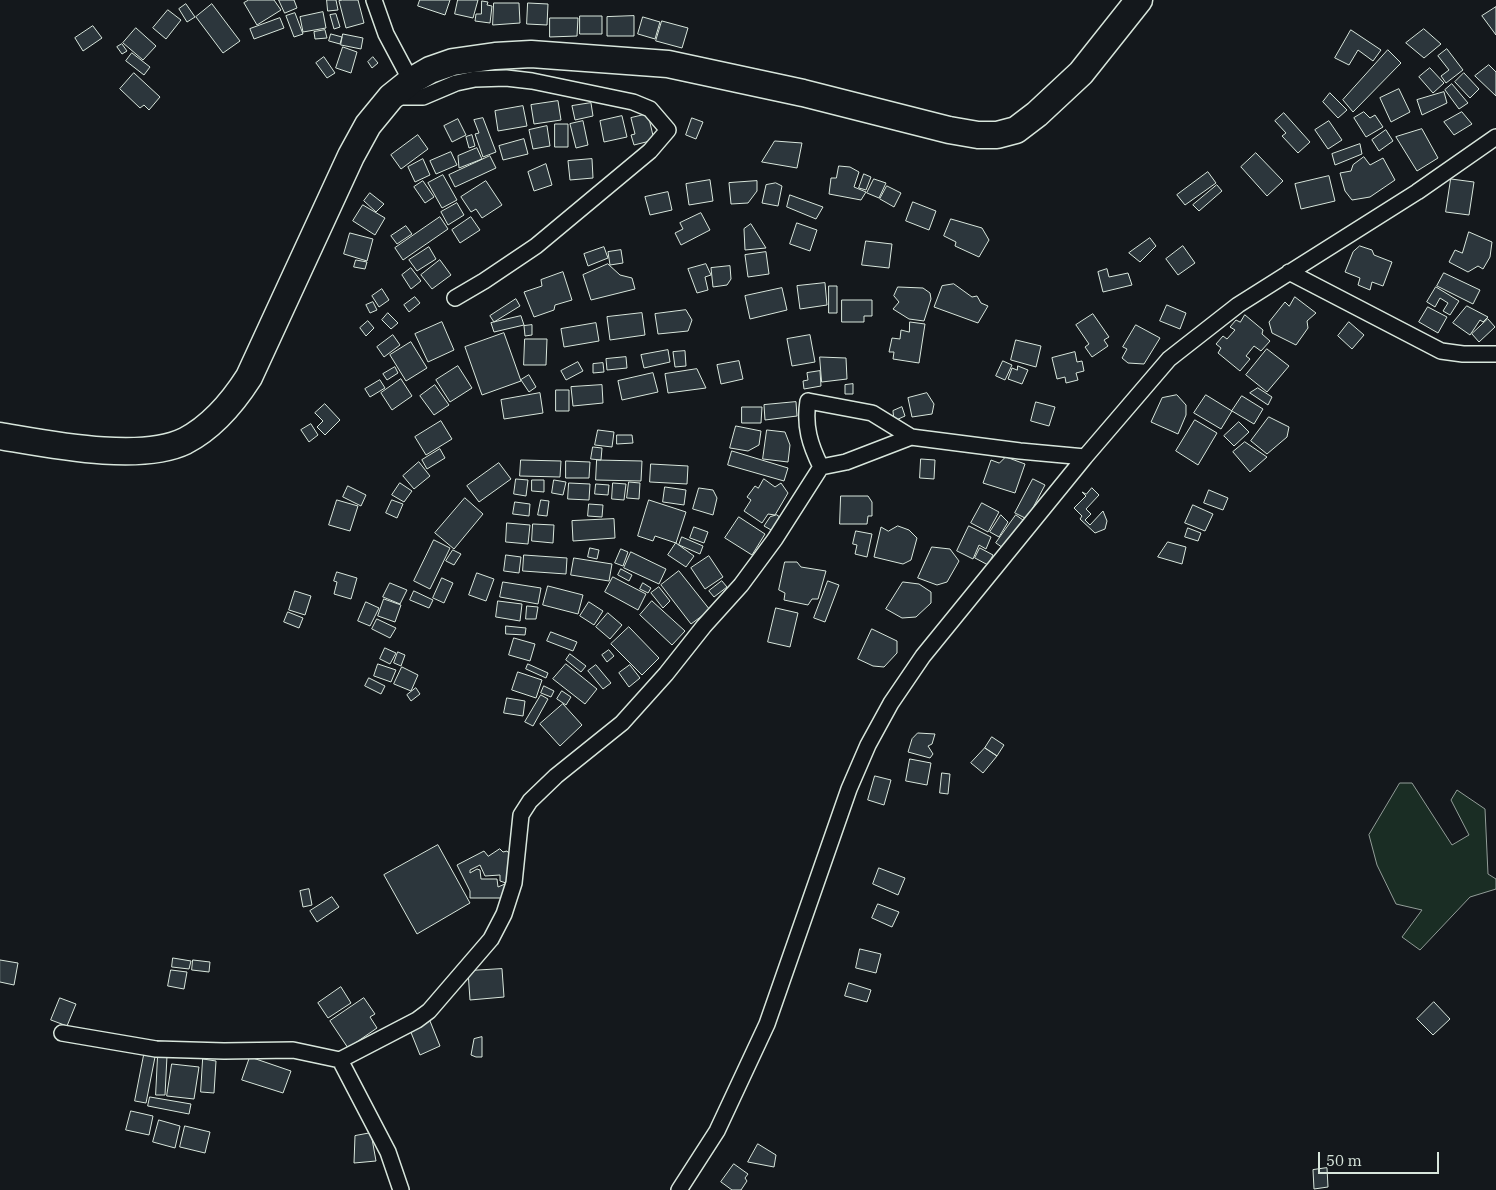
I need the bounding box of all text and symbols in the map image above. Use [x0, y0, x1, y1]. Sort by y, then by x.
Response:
scale bar [1321, 1142, 1442, 1174]
text: 50 m [1326, 1151, 1362, 1170]

